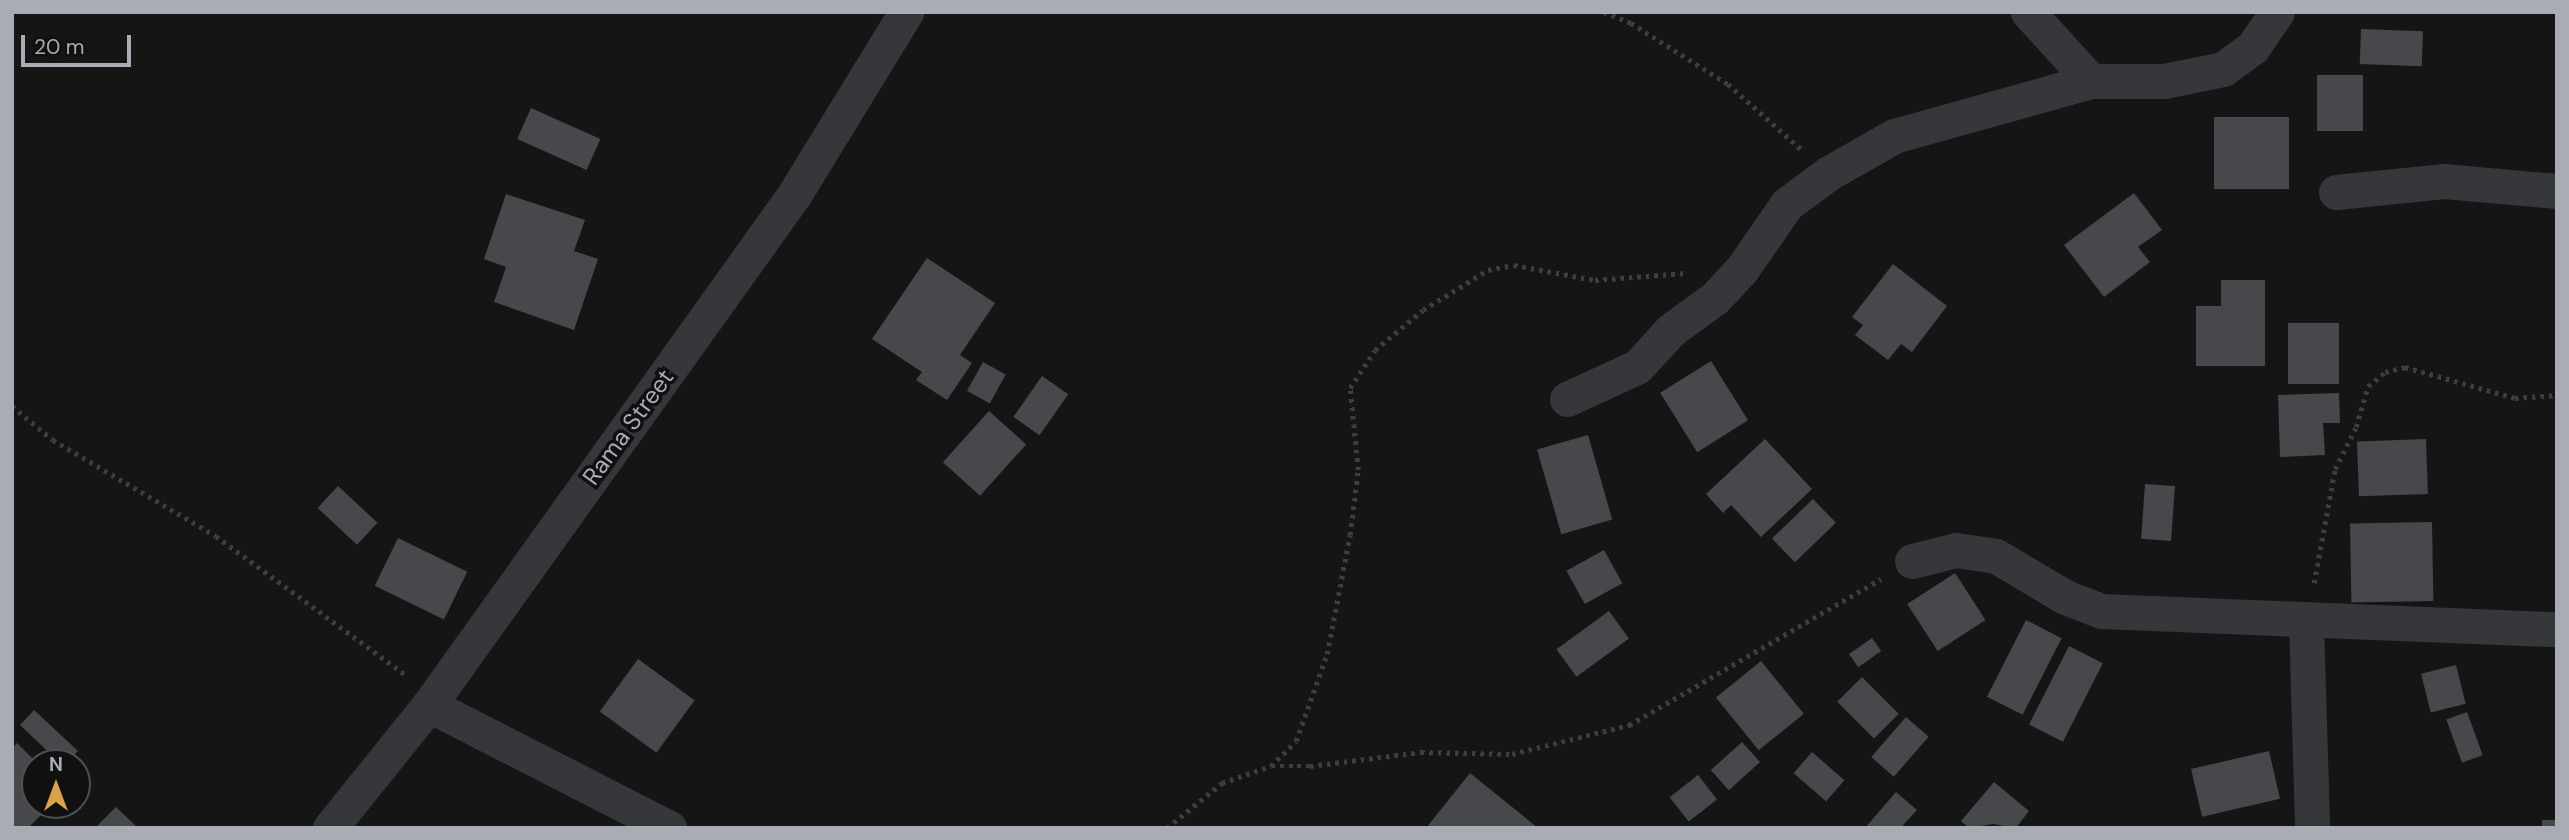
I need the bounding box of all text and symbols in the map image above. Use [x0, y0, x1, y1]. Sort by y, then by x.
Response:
scale bar [24, 21, 135, 65]
text: 20 m [34, 33, 85, 61]
street label: Rama Street [576, 364, 680, 490]
north arrow [21, 749, 91, 819]
text: N [49, 752, 63, 777]

